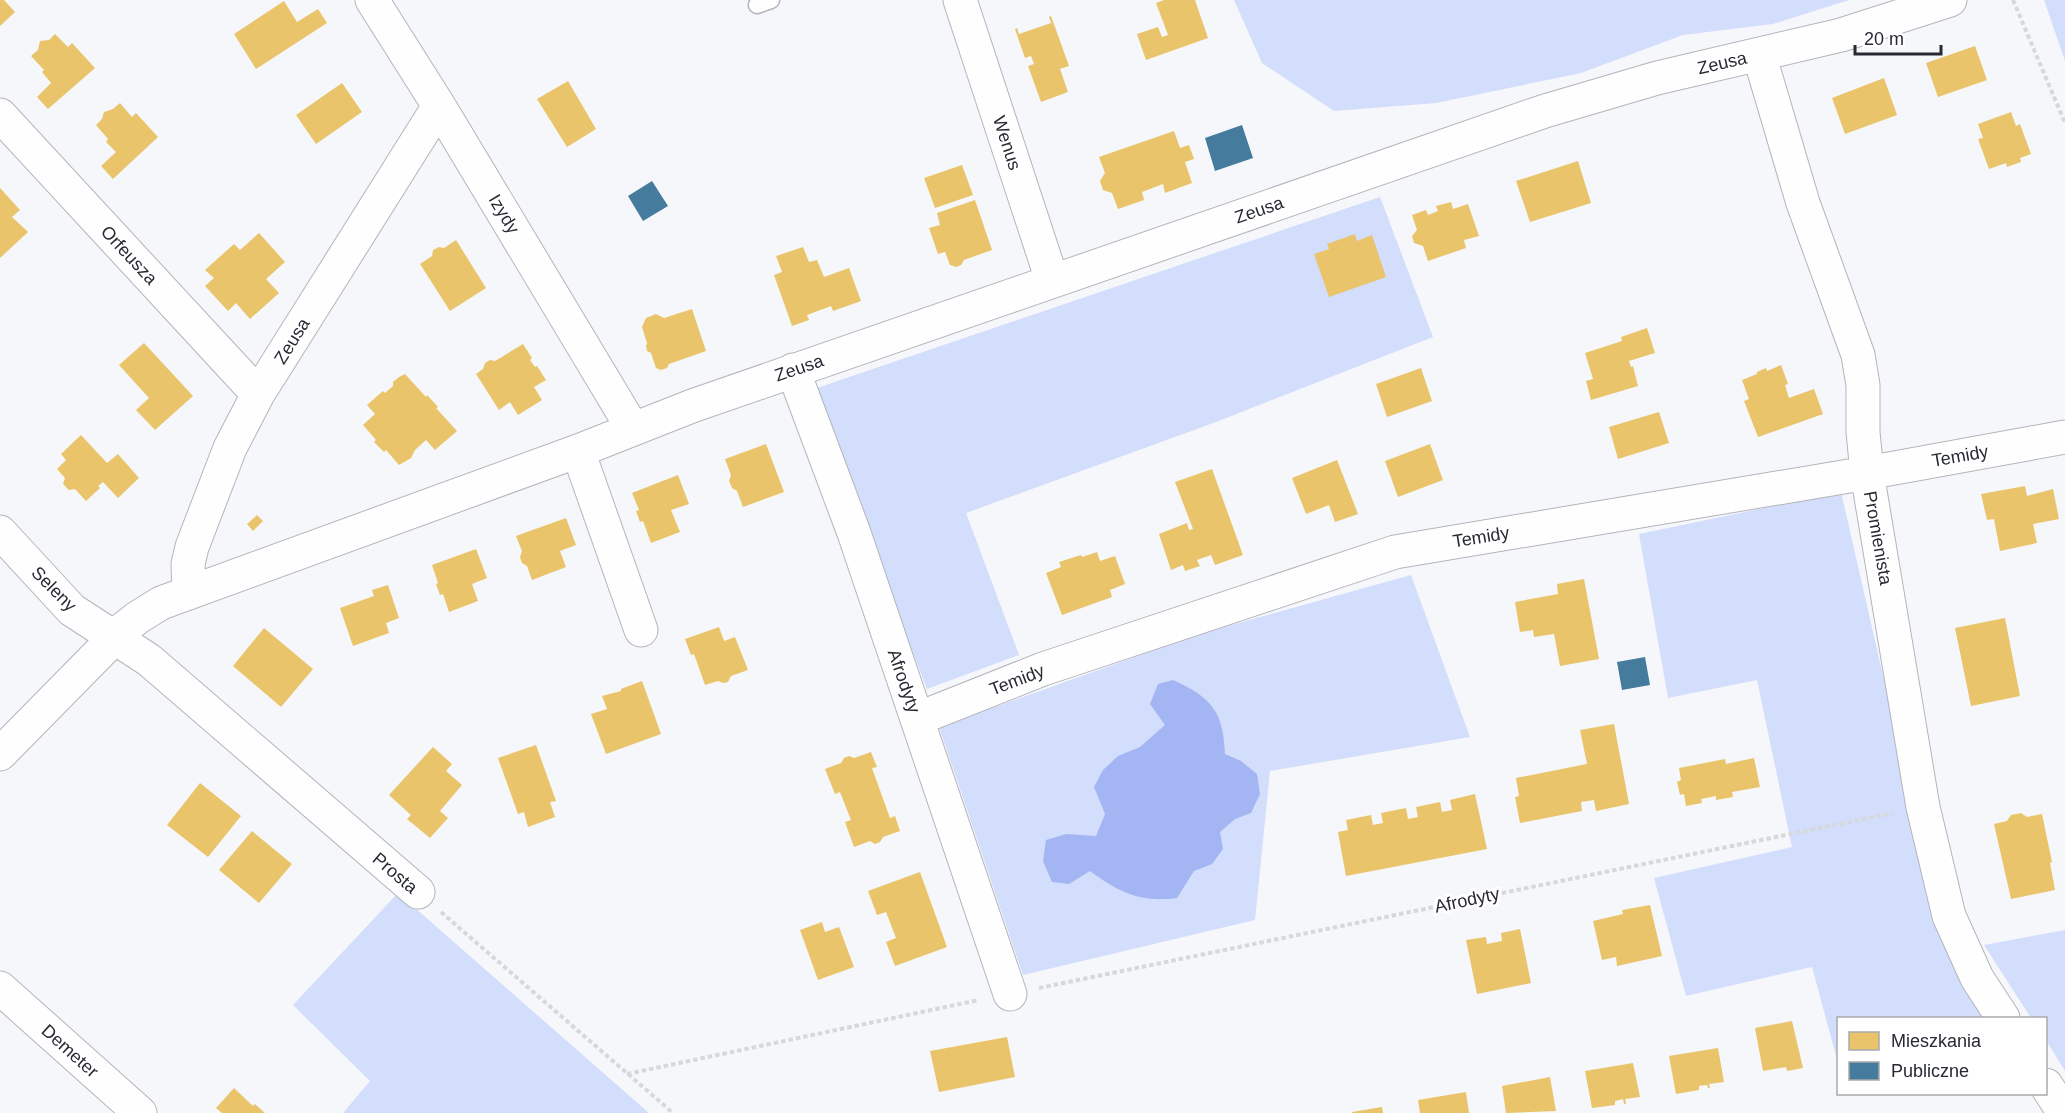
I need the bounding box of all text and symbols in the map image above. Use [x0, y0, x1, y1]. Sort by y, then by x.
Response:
scale bar [1855, 18, 1940, 56]
text: 20 m [1864, 29, 1904, 49]
street label: Zeusa [1695, 47, 1750, 78]
street label: Wenus [989, 113, 1025, 173]
street label: Izydy [485, 191, 523, 237]
street label: Zeusa [1232, 192, 1287, 228]
street label: Orfeusza [97, 221, 162, 289]
street label: Zeusa [270, 314, 314, 368]
street label: Zeusa [772, 350, 827, 386]
street label: Temidy [1930, 441, 1990, 471]
street label: Promienista [1860, 489, 1896, 588]
street label: Temidy [1451, 523, 1511, 551]
street label: Seleny [27, 562, 81, 616]
street label: Afrodyty [884, 647, 924, 715]
street label: Temidy [987, 660, 1047, 700]
street label: Prosta [369, 849, 422, 898]
street label: Afrodyty [1433, 883, 1501, 917]
legend [1837, 1017, 2047, 1095]
street label: Demeter [38, 1020, 102, 1082]
text: Mieszkania [1891, 1031, 1982, 1051]
text: Publiczne [1891, 1061, 1969, 1081]

